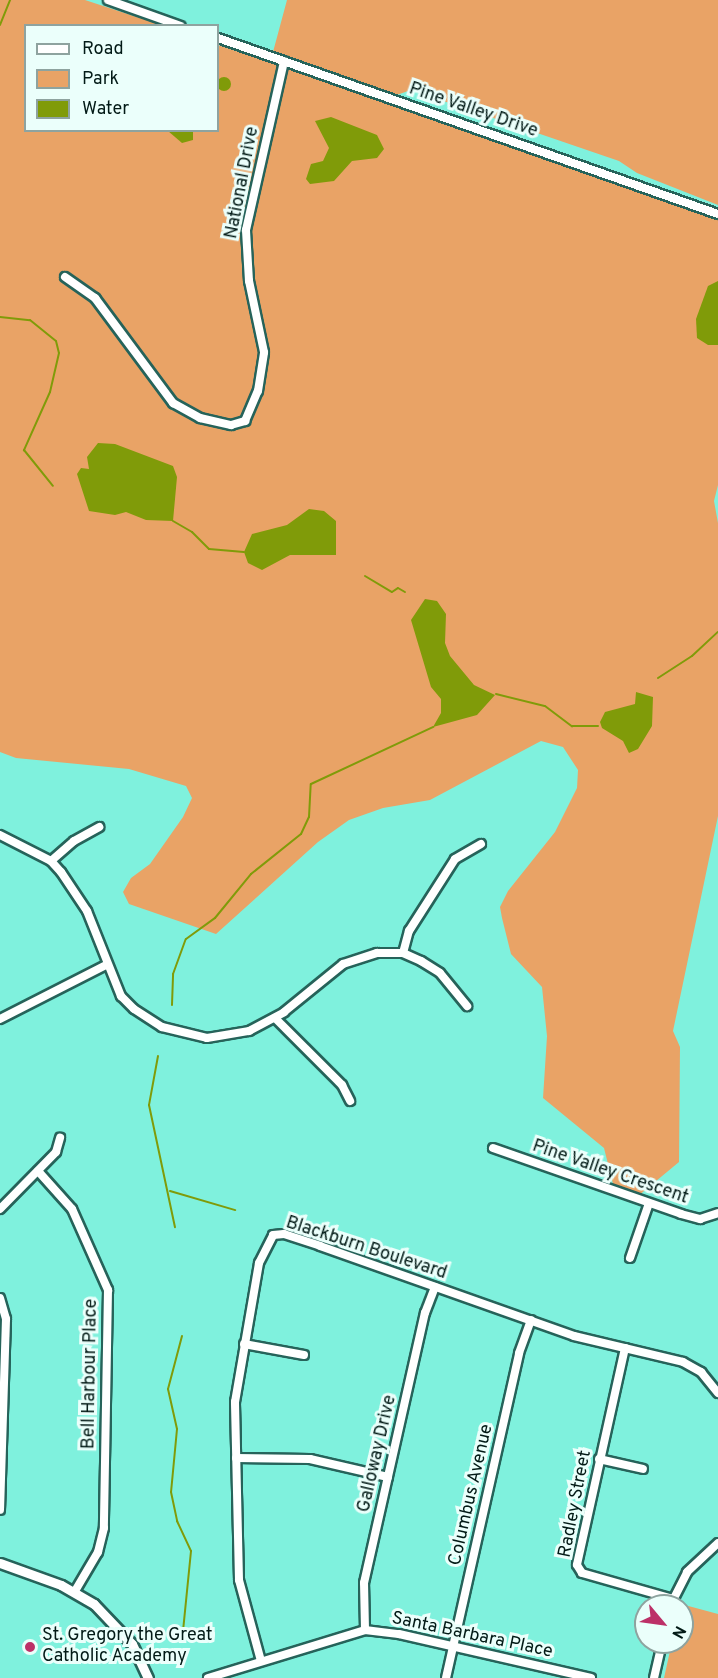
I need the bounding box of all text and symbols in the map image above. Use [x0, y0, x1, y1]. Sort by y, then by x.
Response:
legend [24, 24, 219, 132]
text: Road [82, 38, 124, 61]
text: Park [82, 68, 119, 91]
street label: Pine Valley Drive [406, 79, 540, 143]
text: Water [82, 98, 129, 121]
street label: National Drive [222, 125, 264, 241]
street label: Pine Valley Crescent [529, 1136, 691, 1210]
street label: Blackburn Boulevard [283, 1213, 449, 1285]
street label: Bell Harbour Place [79, 1299, 103, 1449]
street label: Galloway Drive [354, 1393, 402, 1515]
street label: Columbus Avenue [445, 1422, 499, 1568]
street label: Radley Street [555, 1448, 597, 1560]
north arrow [634, 1594, 694, 1654]
street label: Santa Barbara Place [389, 1608, 555, 1664]
text: N [666, 1622, 690, 1642]
place label: St. Gregory the Great Catholic Academy [42, 1626, 212, 1668]
marker: St. Gregory the Great Catholic Academy [23, 1640, 37, 1654]

